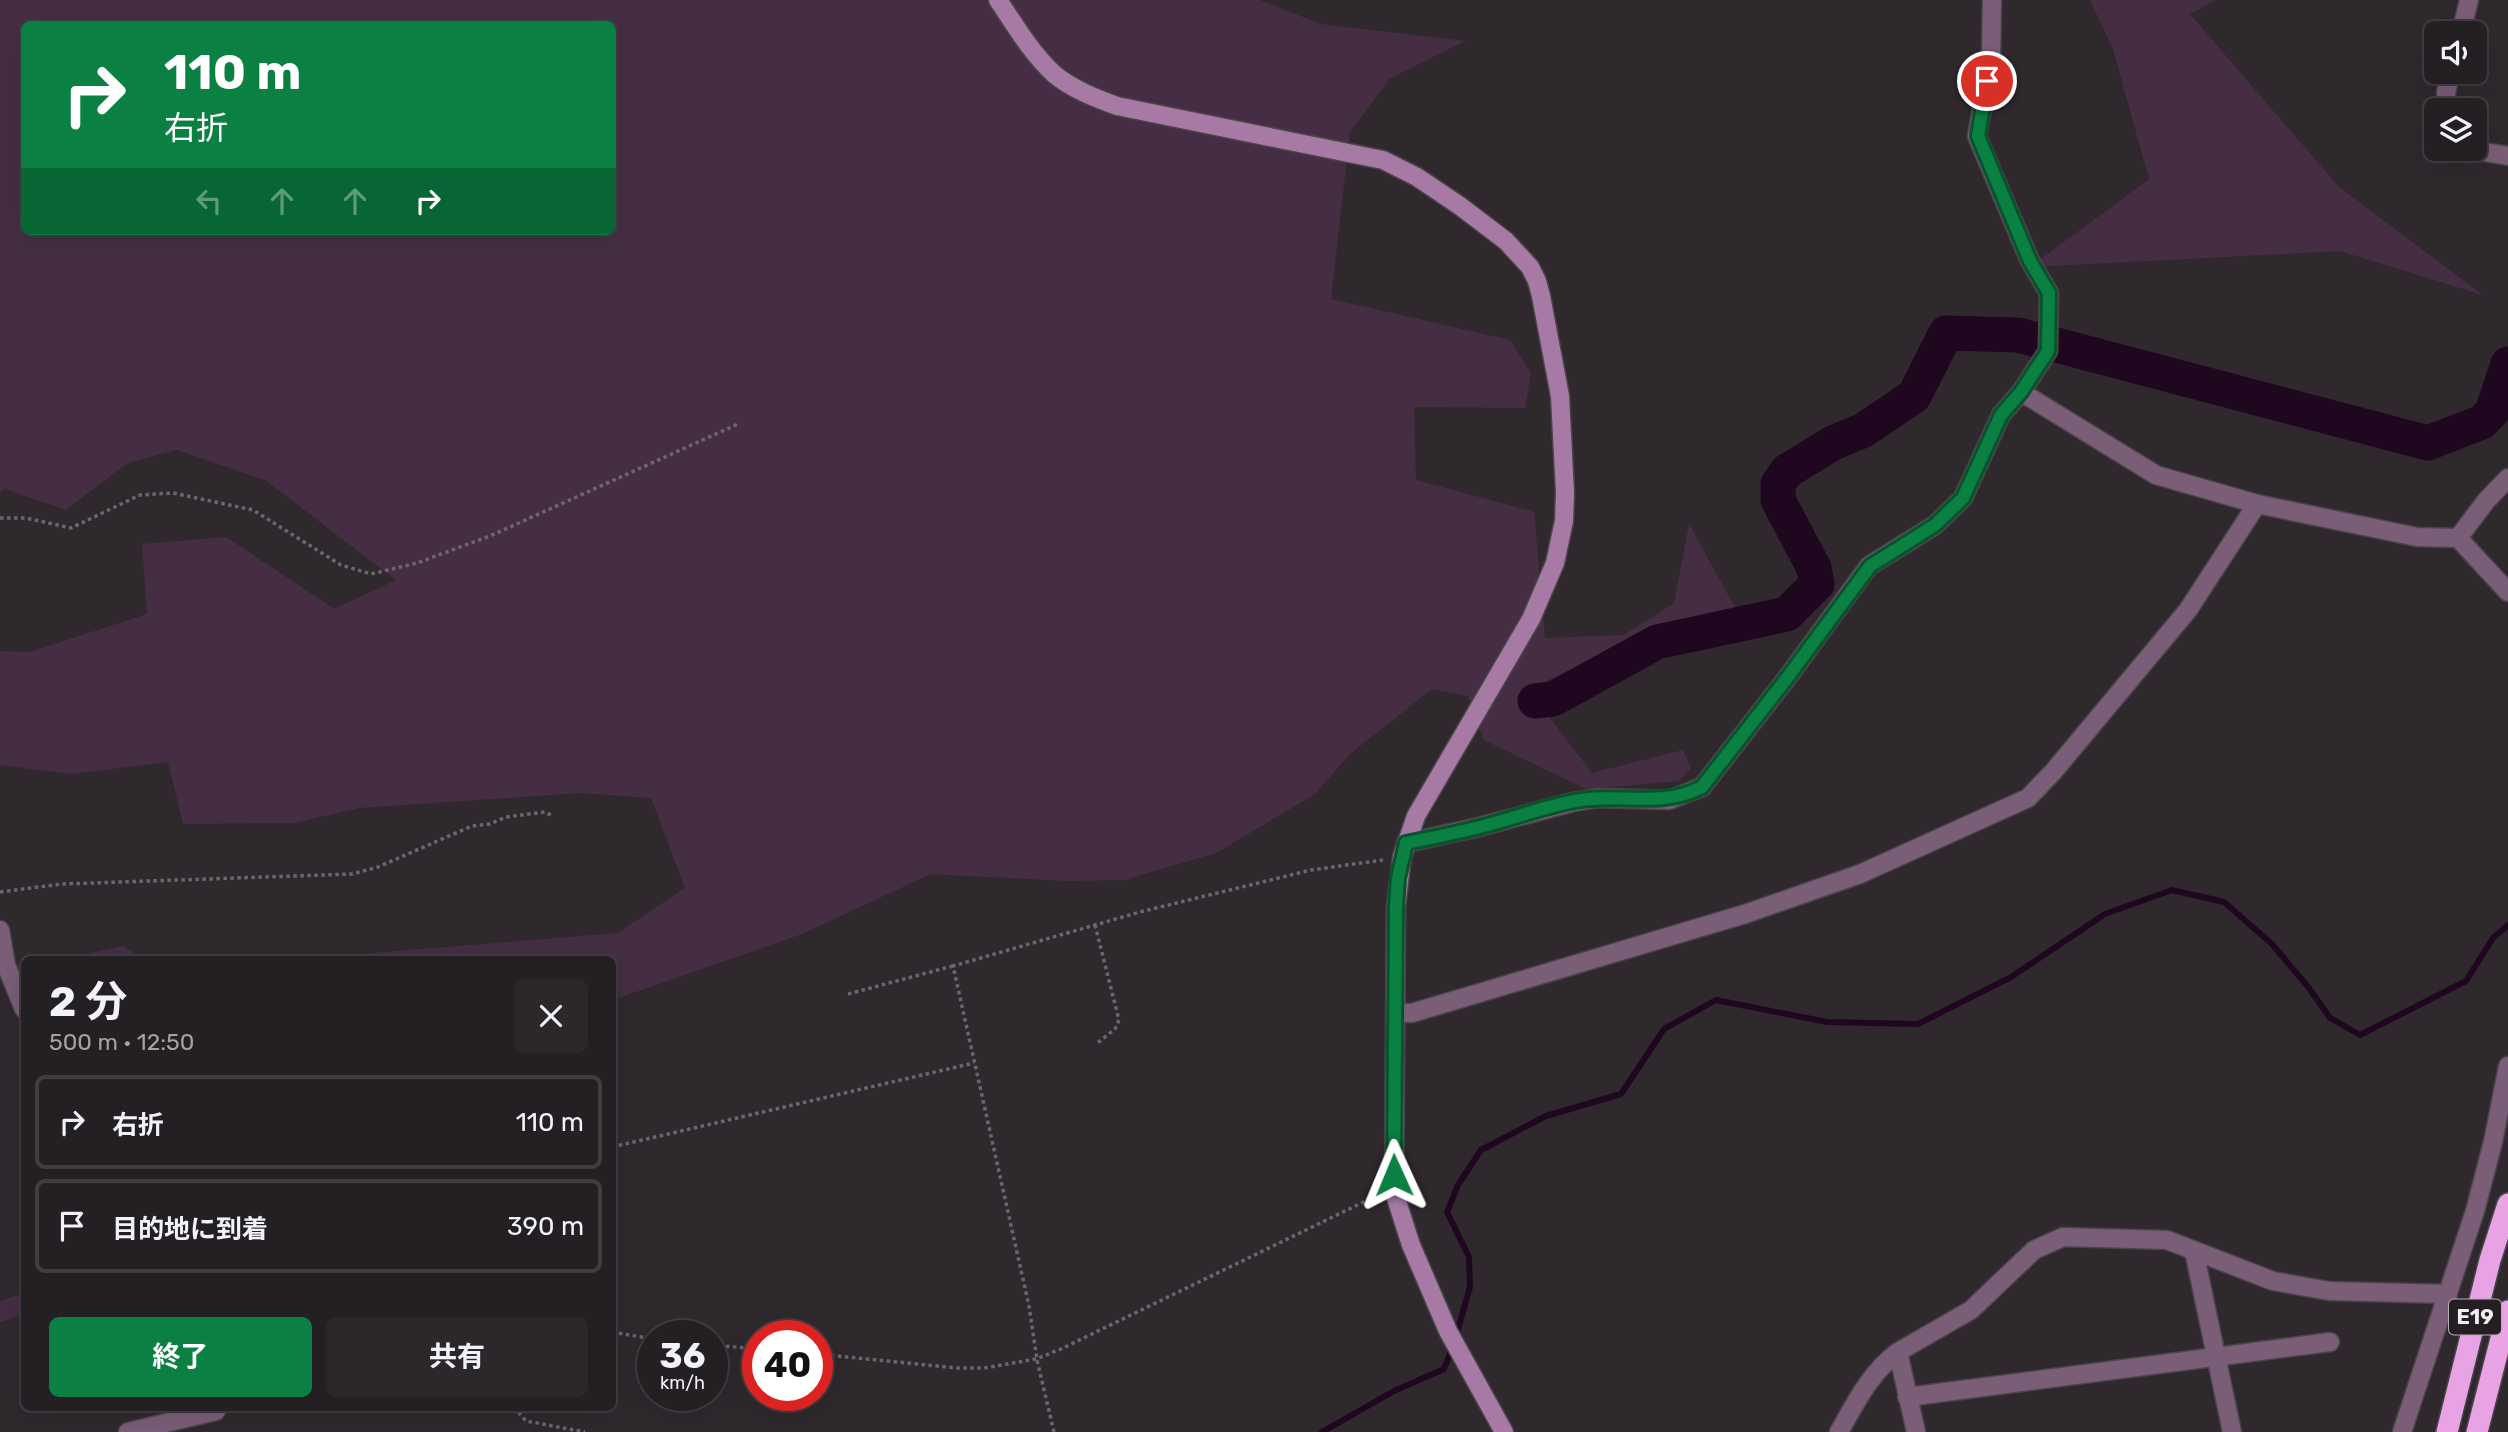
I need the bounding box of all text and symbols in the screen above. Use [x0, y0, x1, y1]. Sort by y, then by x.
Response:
map controls [2424, 21, 2487, 161]
button: sound [2424, 21, 2487, 84]
text: 110 m [164, 43, 301, 101]
icon: right [49, 49, 140, 140]
pin [1957, 51, 2017, 111]
icon: arrive [1968, 62, 2006, 100]
button: layers [2424, 98, 2487, 161]
text: 右折 [164, 109, 228, 147]
icon: left [190, 182, 228, 220]
icon: ahead [263, 182, 301, 220]
icon: ahead [336, 182, 374, 220]
icon: right [409, 182, 447, 220]
text: 2 分 [49, 977, 127, 1027]
button: close [514, 979, 588, 1053]
text: 500 m · 12:50 [49, 1028, 194, 1056]
icon: right [53, 1103, 91, 1141]
text: 110 m [516, 1107, 584, 1138]
text: 右折 [112, 1110, 164, 1141]
position arrow [1357, 1138, 1431, 1212]
icon: arrive [53, 1207, 91, 1245]
text: 390 m [507, 1211, 584, 1242]
text: 目的地に到着 [112, 1214, 268, 1245]
road number: E19 [2449, 1300, 2501, 1334]
button: 終了 [49, 1317, 312, 1397]
button: 共有 [326, 1317, 588, 1397]
speed limit sign: 40 [742, 1320, 833, 1411]
text: 36 [660, 1335, 705, 1377]
text: km/h [660, 1372, 705, 1394]

